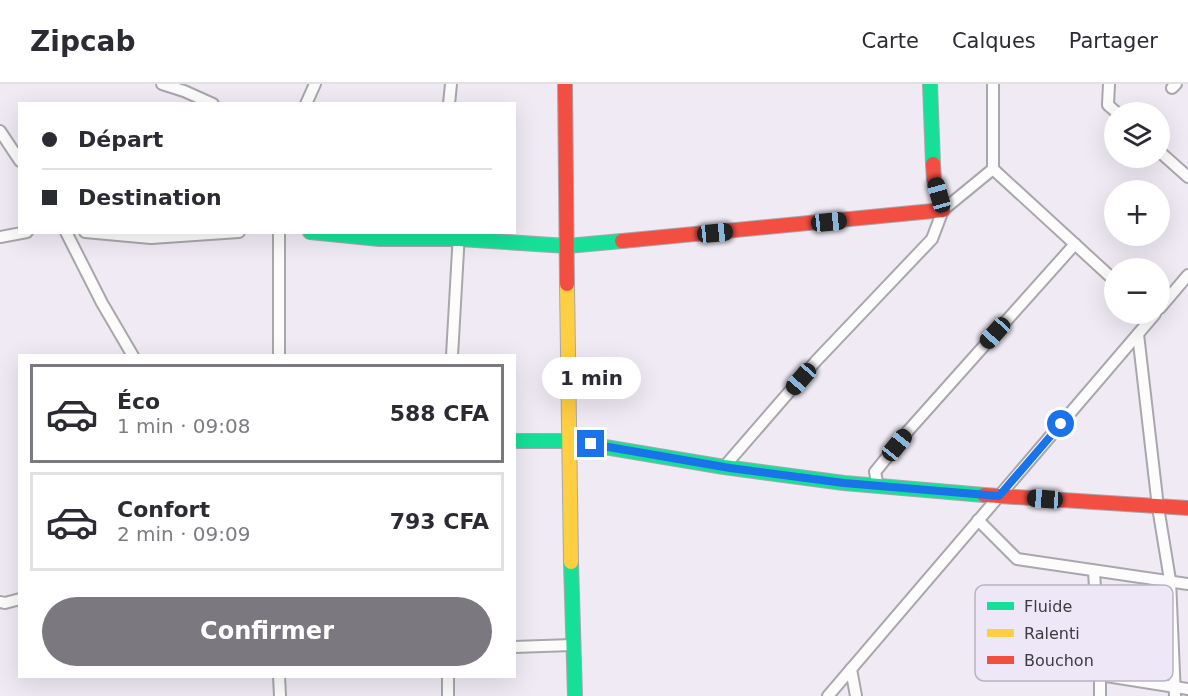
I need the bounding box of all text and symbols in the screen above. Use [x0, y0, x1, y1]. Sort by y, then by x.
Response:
text: Zipcab [30, 25, 135, 58]
text: Carte [862, 29, 919, 53]
text: Calques [952, 29, 1036, 53]
text: Partager [1069, 29, 1158, 53]
map controls [1104, 102, 1170, 324]
button: layers [1104, 102, 1170, 168]
text: Départ [78, 127, 163, 152]
car [925, 175, 953, 215]
button: + [1104, 180, 1170, 246]
text: Destination [78, 185, 222, 210]
car [810, 211, 848, 233]
car [696, 222, 734, 244]
button: − [1104, 258, 1170, 324]
car [976, 314, 1014, 352]
callout: 1 min [542, 357, 640, 399]
car [782, 360, 820, 398]
text: 1 min [560, 366, 623, 390]
icon: car [45, 387, 99, 441]
text: Éco [117, 389, 160, 414]
text: 588 CFA [390, 401, 489, 426]
route start [1047, 410, 1074, 437]
text: 1 min · 09:08 [117, 414, 251, 438]
car [879, 425, 915, 465]
route end [577, 430, 604, 457]
car [1026, 489, 1064, 509]
icon: car [45, 495, 99, 549]
text: Confort [117, 497, 210, 522]
text: 793 CFA [390, 509, 489, 534]
text: 2 min · 09:09 [117, 522, 251, 546]
legend [975, 585, 1173, 681]
button: Confirmer [42, 597, 492, 666]
text: Fluide [1024, 597, 1072, 616]
text: Ralenti [1024, 624, 1080, 643]
text: Bouchon [1024, 651, 1094, 670]

